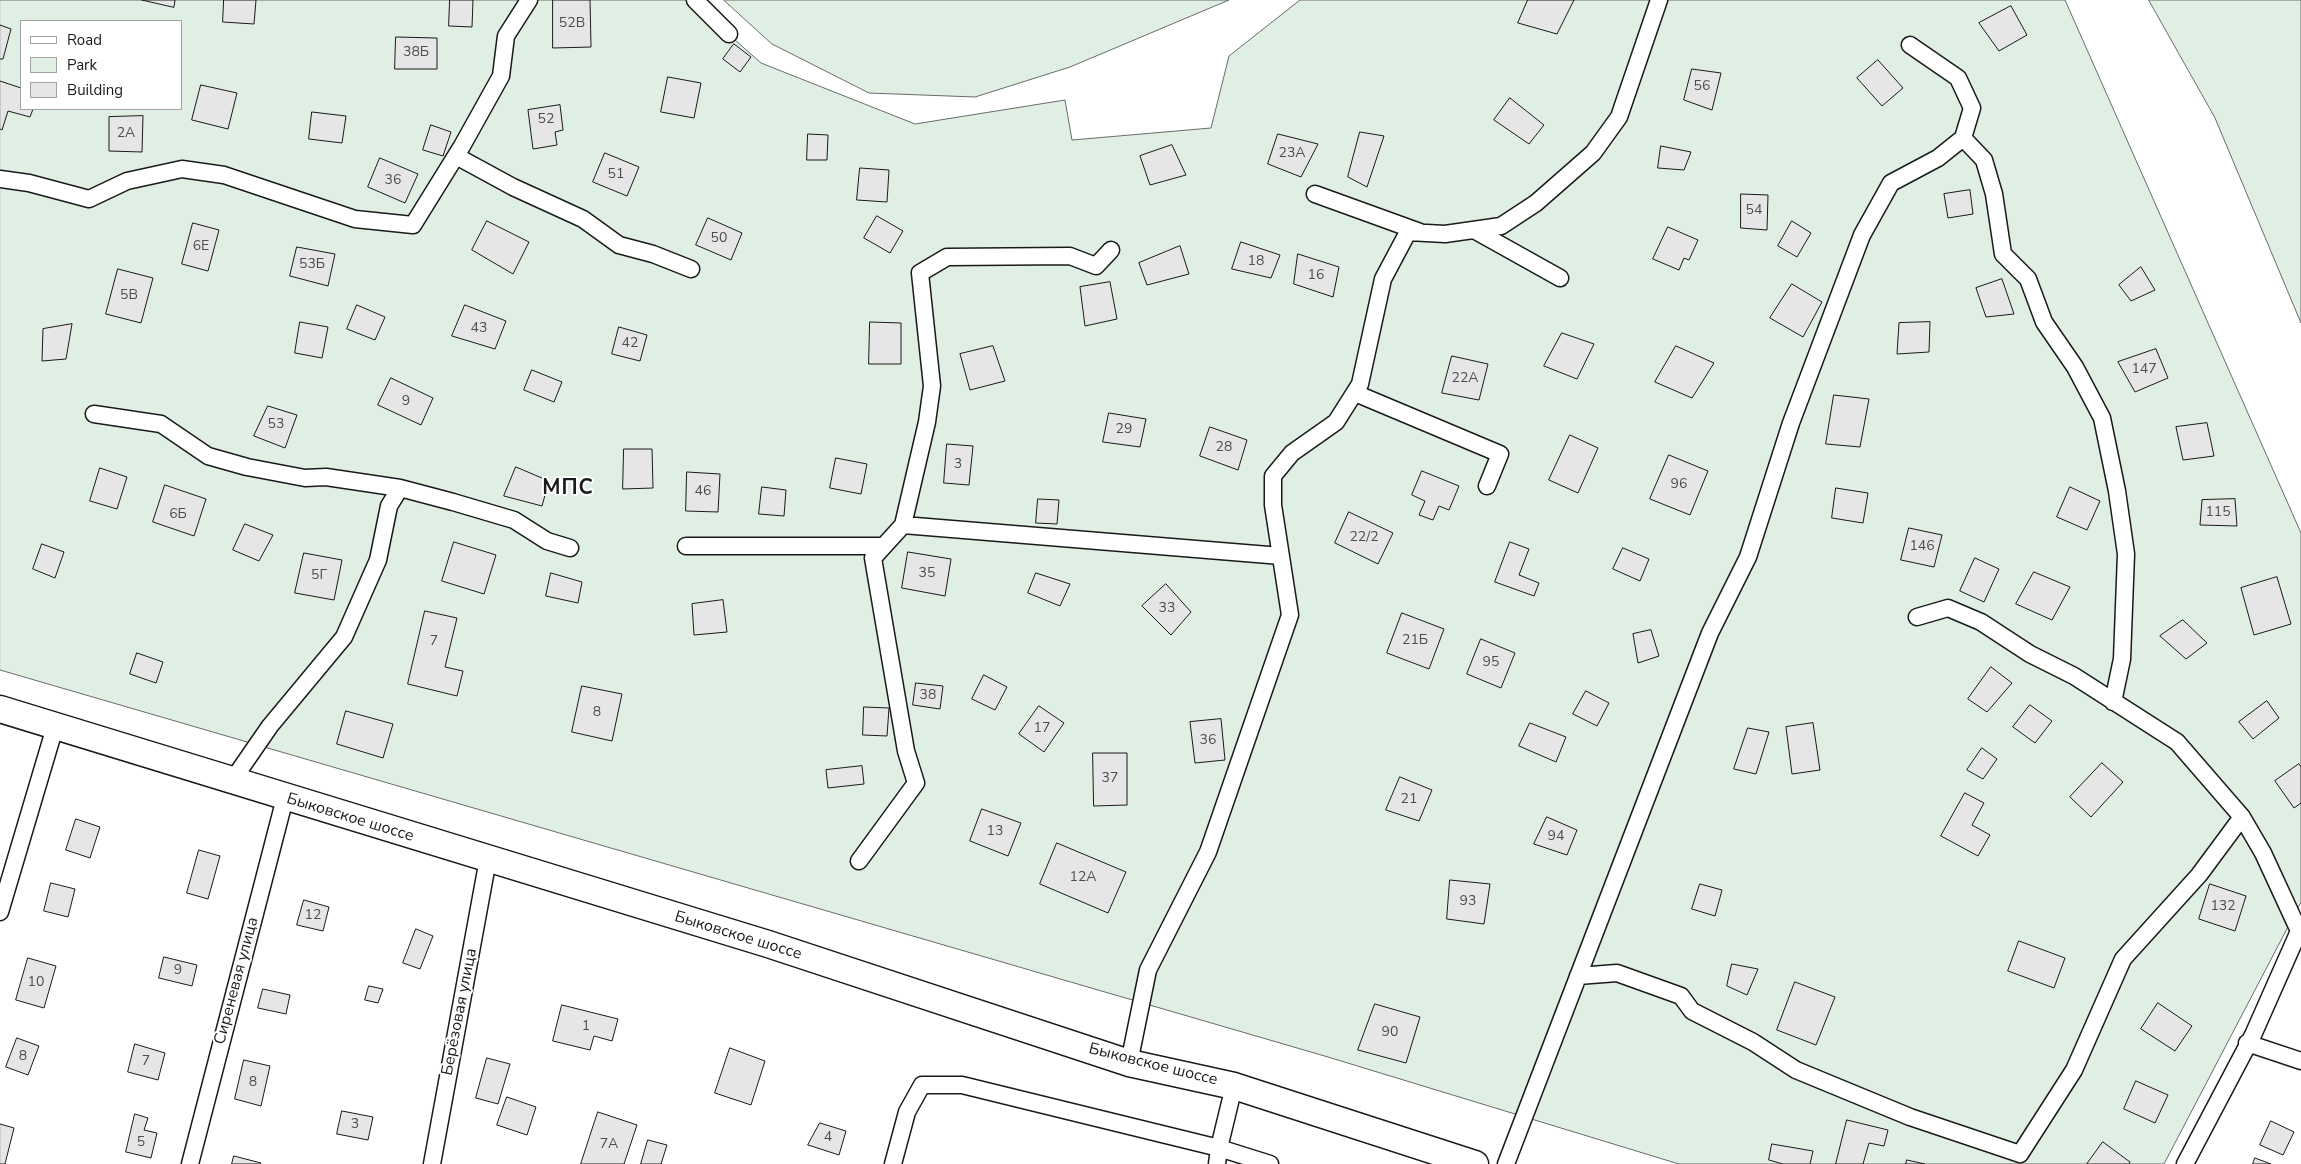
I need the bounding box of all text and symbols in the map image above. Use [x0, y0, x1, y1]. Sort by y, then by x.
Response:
house number: 52В [559, 16, 585, 32]
legend [20, 20, 182, 110]
text: Road [67, 30, 102, 50]
house number: 38Б [403, 45, 429, 61]
text: Park [67, 55, 97, 75]
house number: 56 [1694, 79, 1710, 95]
text: Building [67, 80, 123, 100]
house number: 52 [538, 112, 554, 128]
house number: 2А [117, 126, 135, 142]
house number: 23А [1278, 146, 1306, 162]
house number: 51 [608, 167, 624, 183]
house number: 36 [385, 173, 401, 189]
house number: 54 [1746, 203, 1762, 219]
house number: 50 [711, 231, 727, 247]
house number: 6Е [193, 239, 209, 255]
house number: 18 [1248, 254, 1264, 270]
house number: 53Б [299, 257, 325, 273]
house number: 16 [1308, 268, 1324, 284]
house number: 5В [120, 288, 138, 304]
house number: 43 [471, 321, 487, 337]
house number: 42 [622, 336, 638, 352]
house number: 147 [2131, 362, 2157, 378]
house number: 22А [1451, 371, 1479, 387]
house number: 9 [402, 394, 410, 410]
house number: 53 [268, 417, 284, 433]
house number: 29 [1116, 422, 1132, 438]
house number: 28 [1216, 440, 1232, 456]
house number: 3 [954, 457, 962, 473]
district label: МПС [542, 476, 594, 502]
house number: 96 [1671, 477, 1687, 493]
house number: 46 [695, 484, 711, 500]
house number: 115 [2205, 505, 2231, 521]
house number: 6Б [169, 507, 187, 523]
house number: 22/2 [1349, 530, 1379, 546]
house number: 146 [1909, 539, 1935, 555]
house number: 35 [919, 566, 935, 582]
house number: 5Г [311, 568, 327, 584]
house number: 33 [1159, 601, 1175, 617]
house number: 21Б [1402, 633, 1428, 649]
house number: 7 [430, 634, 438, 650]
house number: 95 [1483, 655, 1499, 671]
house number: 38 [920, 688, 936, 704]
house number: 8 [593, 705, 601, 721]
house number: 17 [1034, 721, 1050, 737]
house number: 36 [1200, 733, 1216, 749]
house number: 37 [1102, 771, 1118, 787]
street label: Быковское шоссе [284, 790, 416, 846]
house number: 21 [1401, 792, 1417, 808]
house number: 13 [987, 824, 1003, 840]
house number: 94 [1548, 829, 1564, 845]
house number: 12А [1069, 870, 1097, 886]
house number: 93 [1460, 894, 1476, 910]
house number: 132 [2210, 899, 2236, 915]
house number: 12 [305, 908, 321, 924]
street label: Быковское шоссе [672, 908, 804, 964]
street label: Сиреневая улица [211, 915, 263, 1047]
street label: Берёзовая улица [438, 947, 482, 1077]
house number: 9 [174, 963, 182, 979]
house number: 10 [28, 975, 44, 991]
house number: 1 [582, 1019, 590, 1035]
house number: 90 [1382, 1025, 1398, 1041]
street label: Быковское шоссе [1087, 1040, 1219, 1090]
house number: 8 [19, 1049, 27, 1065]
house number: 7 [142, 1054, 150, 1070]
house number: 8 [249, 1075, 257, 1091]
house number: 3 [351, 1117, 359, 1133]
house number: 4 [824, 1130, 832, 1146]
house number: 5 [137, 1135, 145, 1151]
house number: 7А [600, 1137, 618, 1153]

